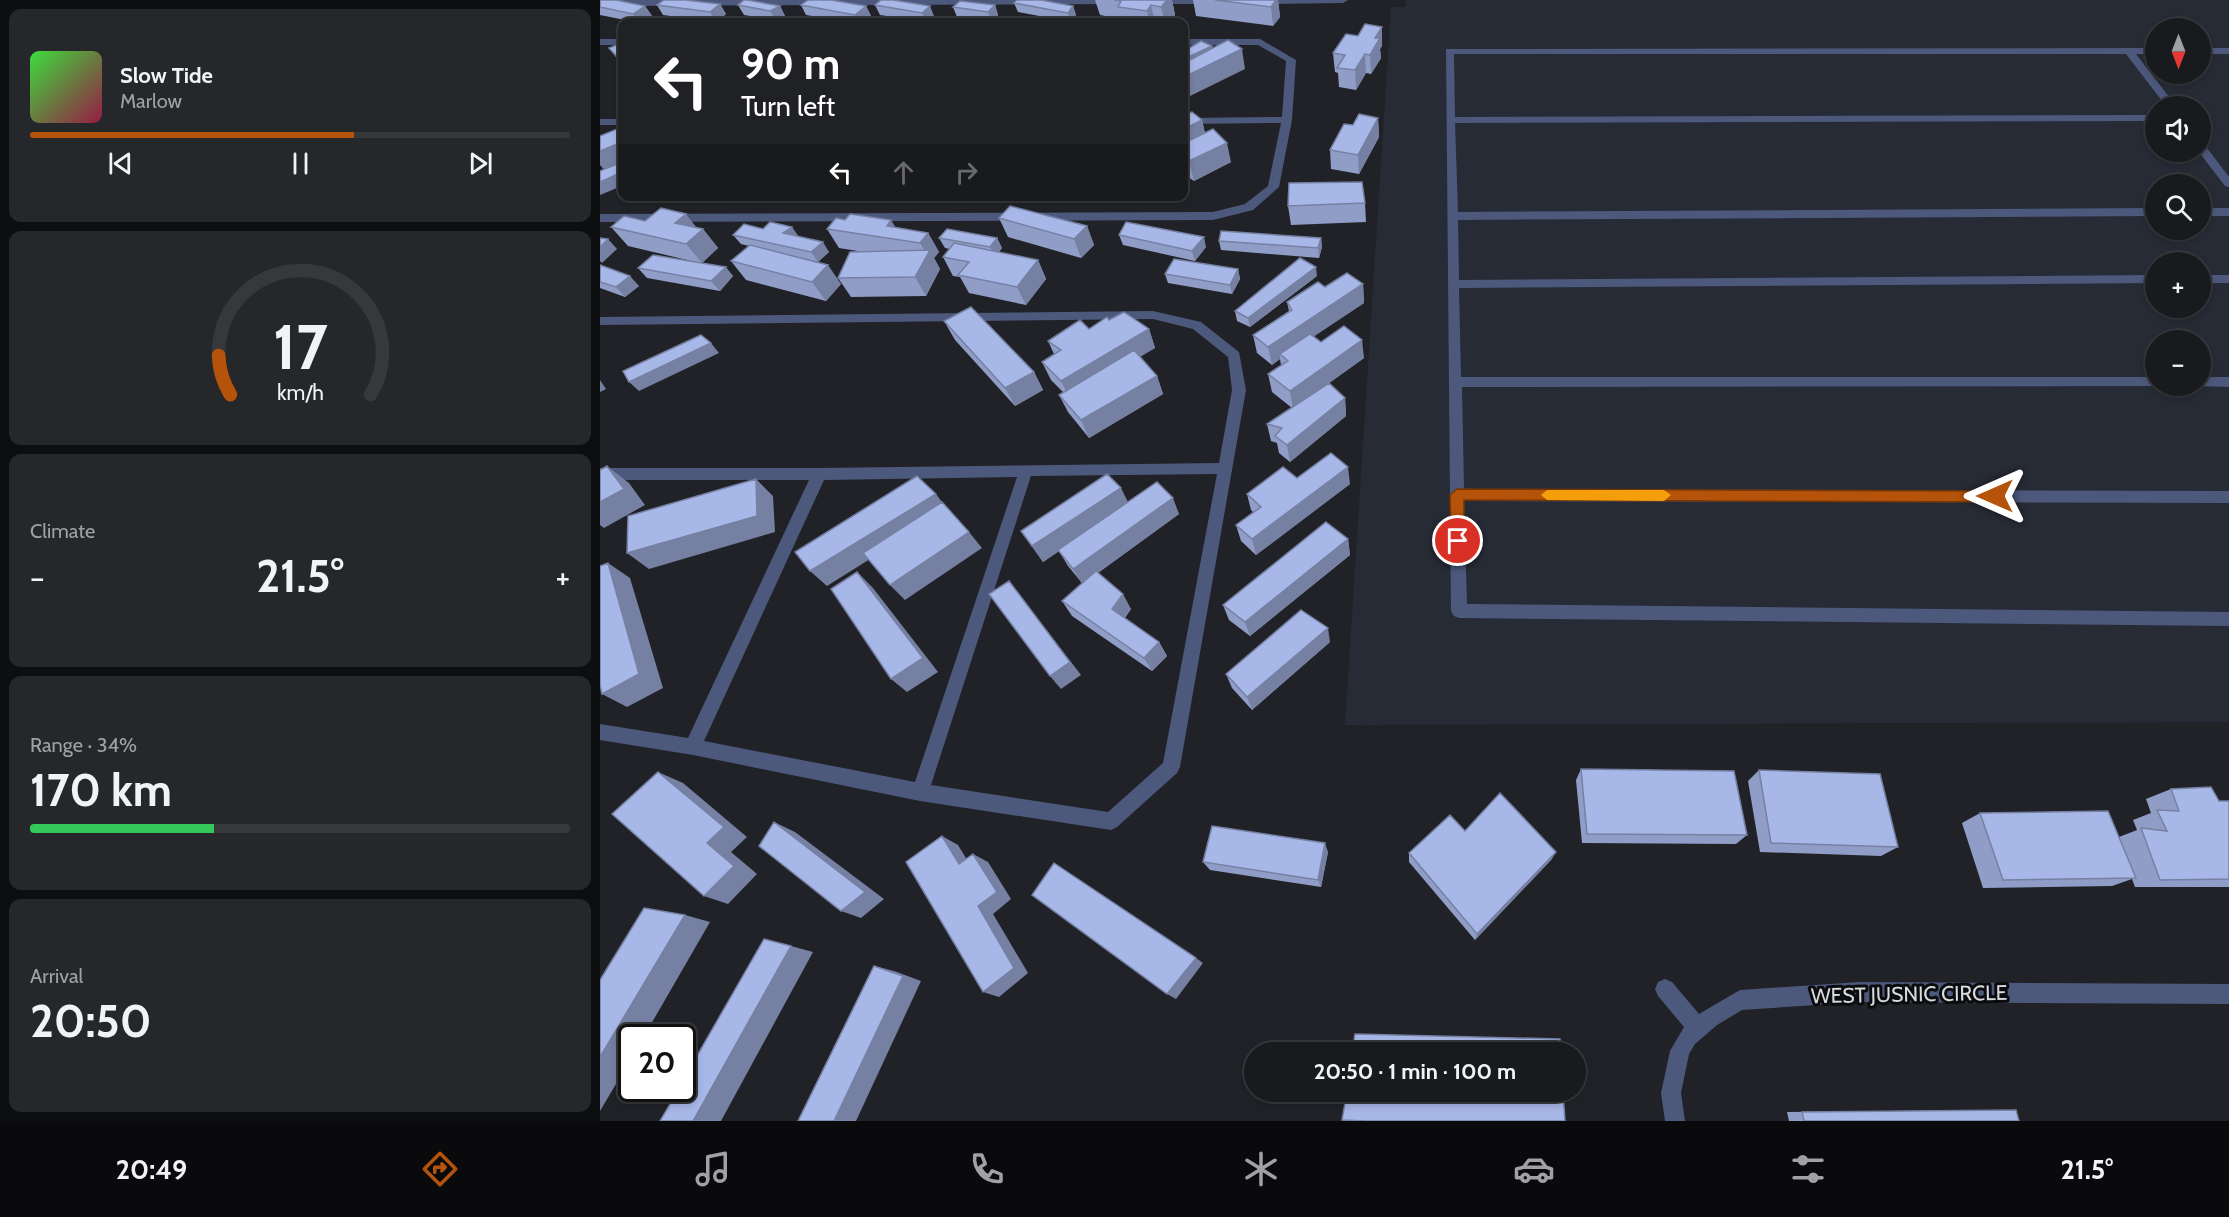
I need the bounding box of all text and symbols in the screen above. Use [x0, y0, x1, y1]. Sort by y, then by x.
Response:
north arrow [2145, 18, 2211, 84]
map controls [2145, 18, 2211, 396]
text: 90 m [741, 38, 840, 90]
icon: left [642, 42, 720, 120]
text: Slow Tide [120, 62, 213, 89]
text: Marlow [120, 89, 182, 113]
text: Turn left [741, 90, 835, 123]
button: sound [2145, 96, 2211, 162]
icon: previous [104, 147, 137, 180]
icon: pause [284, 147, 317, 180]
icon: next [464, 147, 497, 180]
icon: left [824, 156, 857, 189]
icon: ahead [887, 156, 920, 189]
icon: right [950, 156, 983, 189]
button: search [2145, 174, 2211, 240]
button: + [2145, 252, 2211, 318]
text: 17 [273, 309, 328, 385]
button: − [2145, 330, 2211, 396]
text: km/h [277, 380, 323, 406]
position arrow [1963, 464, 2027, 528]
pin [1432, 515, 1483, 566]
text: Climate [30, 519, 95, 543]
icon: arrive [1441, 524, 1474, 557]
text: 21.5° [256, 549, 344, 603]
text: − [30, 557, 45, 597]
text: + [555, 557, 570, 597]
text: Range · 34% [30, 733, 137, 757]
text: 170 km [30, 763, 172, 817]
text: Arrival [30, 964, 83, 988]
street label: WEST JUSNIC CIRCLE [1811, 980, 2007, 1008]
text: 20:50 [30, 994, 152, 1048]
speed limit sign: 20 [618, 1024, 696, 1102]
text: 20:50 · 1 min · 100 m [1314, 1058, 1516, 1085]
icon: directions [419, 1148, 461, 1190]
icon: music [692, 1148, 734, 1190]
icon: phone [966, 1148, 1008, 1190]
icon: climate [1240, 1148, 1282, 1190]
icon: car [1513, 1148, 1555, 1190]
icon: filters [1787, 1148, 1829, 1190]
text: 20:49 [116, 1153, 187, 1186]
text: 21.5° [2061, 1153, 2113, 1186]

